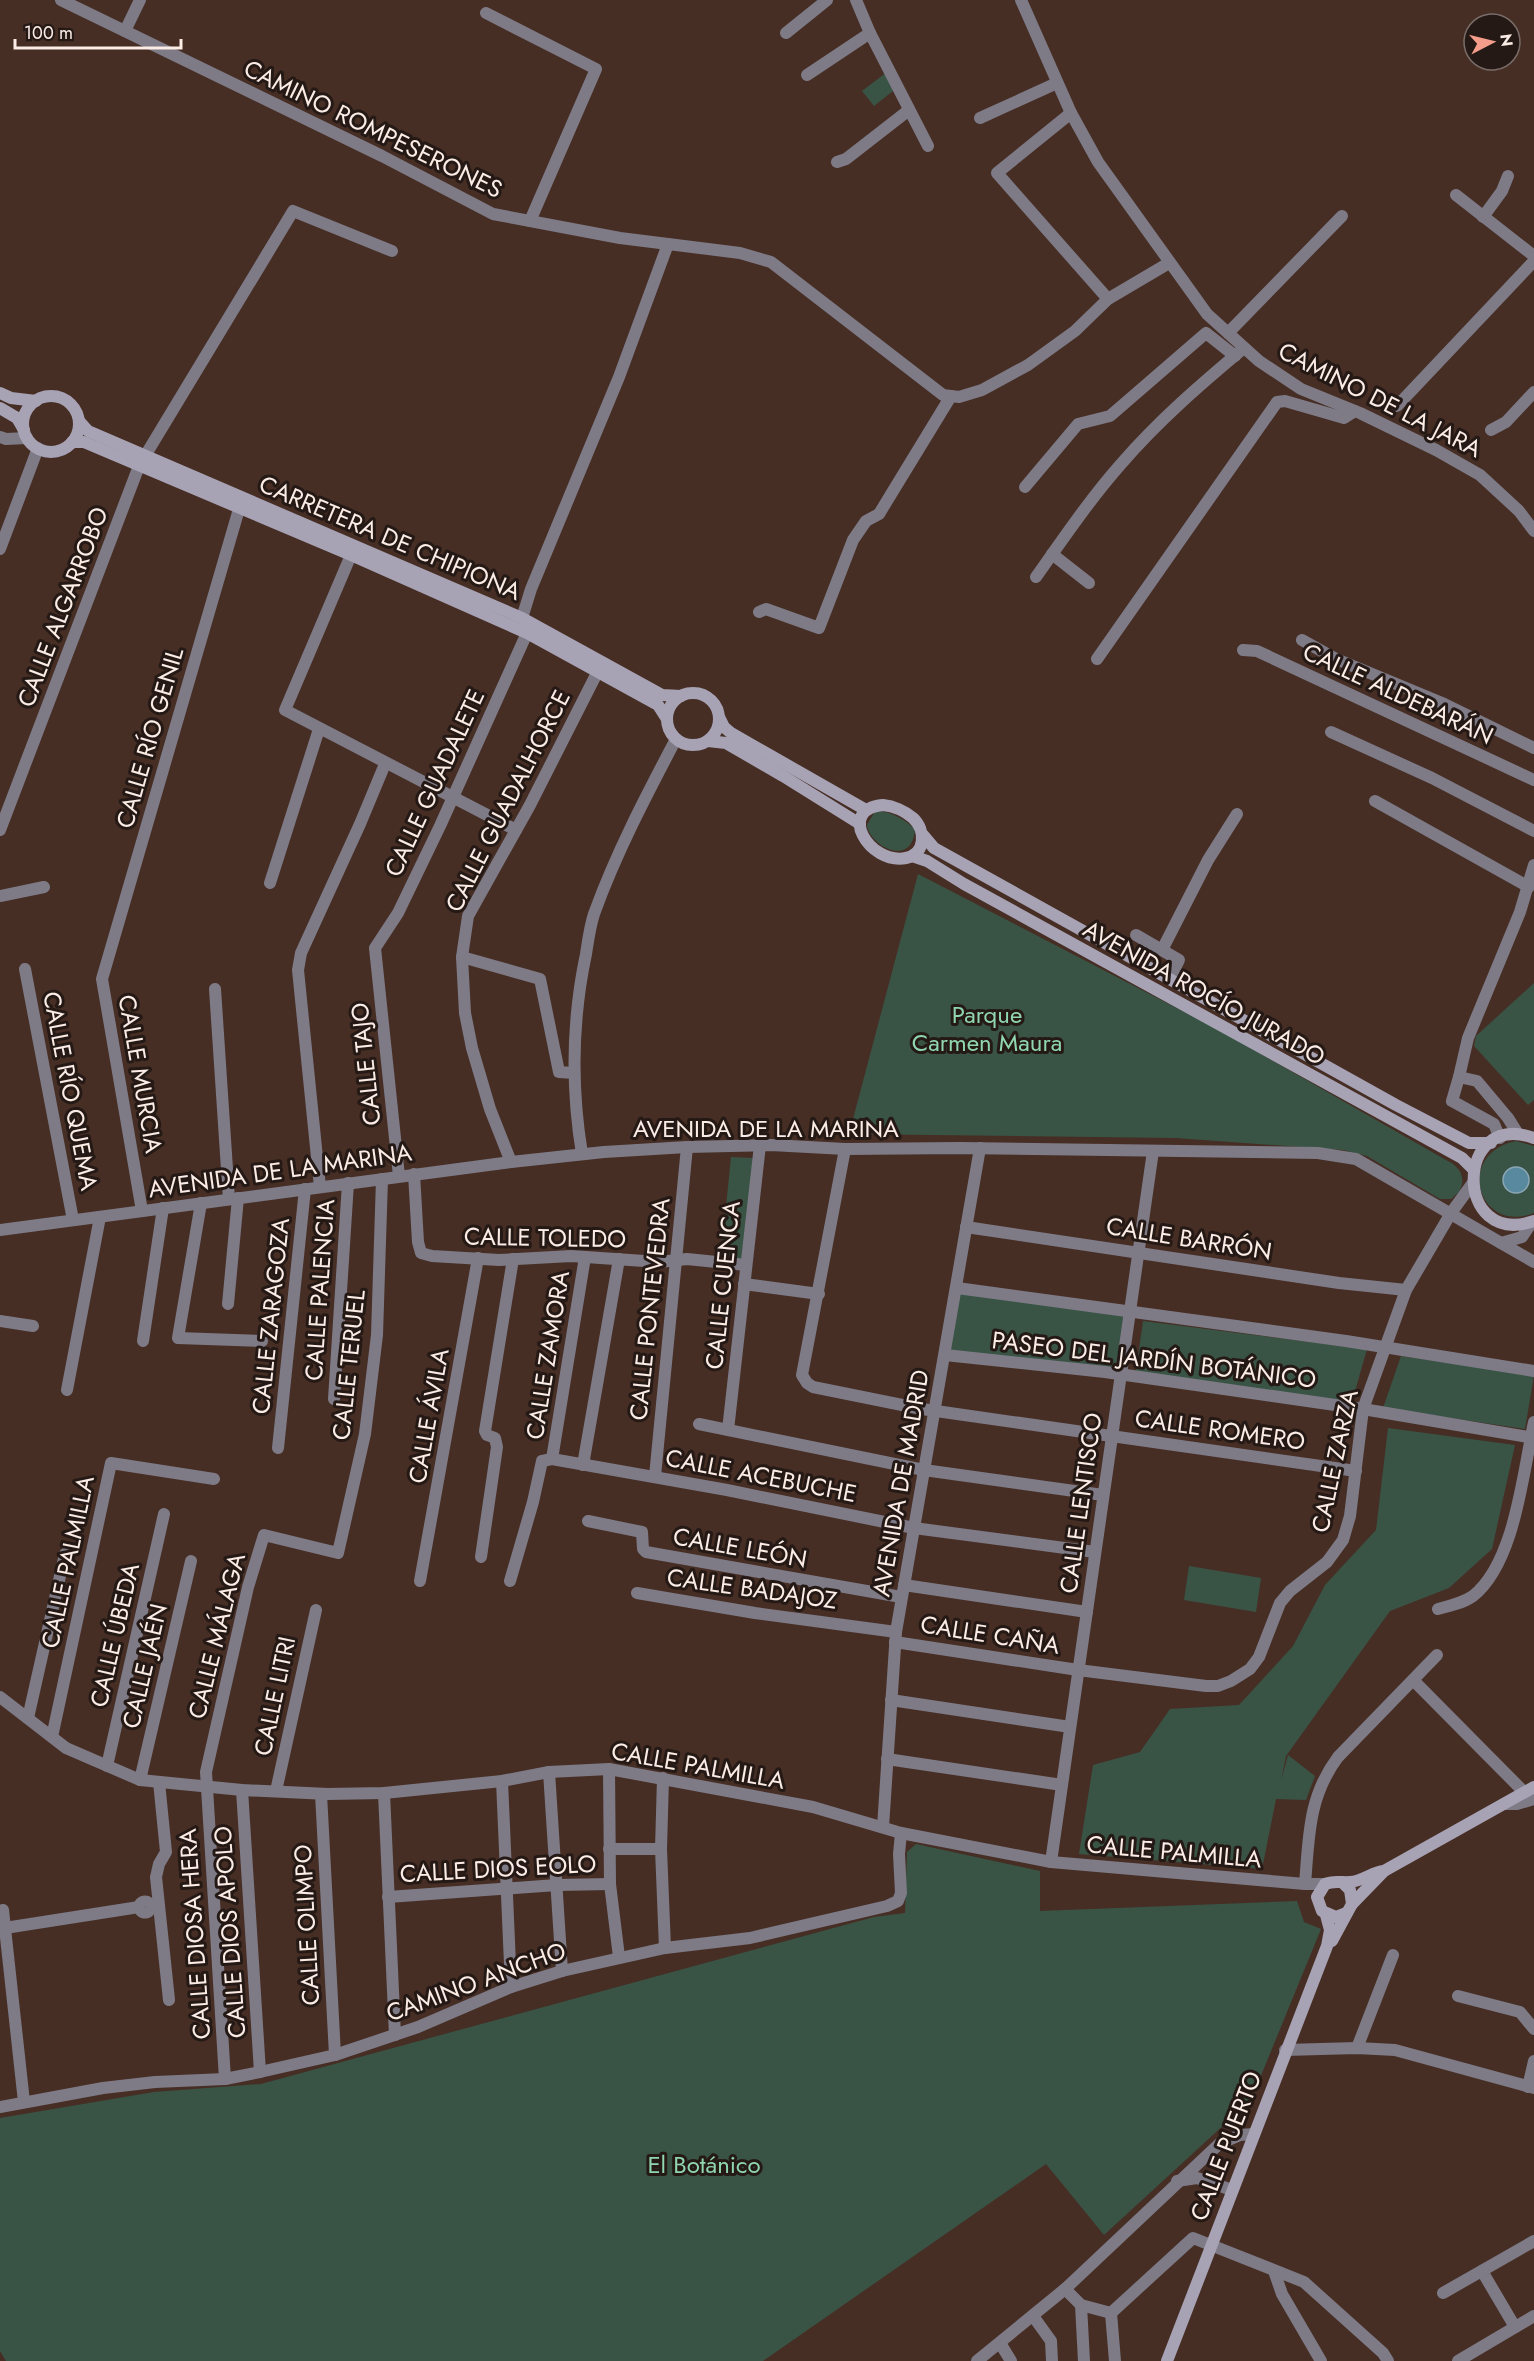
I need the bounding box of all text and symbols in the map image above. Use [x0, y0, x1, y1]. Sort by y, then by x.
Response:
scale bar [15, 12, 182, 50]
north arrow [1462, 12, 1522, 72]
text: 100 m [24, 20, 73, 46]
text: N [1494, 33, 1519, 48]
street label: CAMINO ROMPESERONES [238, 51, 508, 207]
street label: CAMINO DE LA JARA [1272, 333, 1488, 466]
street label: CARRETERA DE CHIPIONA [254, 466, 527, 609]
street label: CALLE ALGARROBO [8, 502, 117, 712]
street label: CALLE ALDEBARÁN [1297, 634, 1499, 753]
street label: CALLE RÍO GENIL [107, 643, 192, 832]
street label: CALLE GUADALETE [376, 683, 493, 882]
street label: CALLE GUADALHORCE [436, 684, 579, 918]
street label: AVENIDA ROCÍO JURADO [1077, 911, 1332, 1074]
street label: CALLE RÍO QUEMA [34, 988, 107, 1193]
street label: CALLE MURCIA [109, 992, 172, 1156]
park label: Parque Carmen Maura [912, 997, 1062, 1060]
street label: CALLE TAJO [342, 1001, 389, 1127]
street label: AVENIDA DE LA MARINA [633, 1111, 899, 1146]
street label: AVENIDA DE LA MARINA [146, 1135, 414, 1206]
street label: CALLE PONTEVEDRA [620, 1196, 679, 1422]
street label: CALLE PALENCIA [296, 1198, 343, 1382]
street label: CALLE CUENCA [696, 1199, 749, 1371]
street label: CALLE BARRÓN [1104, 1208, 1274, 1269]
street label: CALLE ZARAGOZA [243, 1216, 298, 1416]
street label: CALLE TOLEDO [464, 1219, 626, 1256]
street label: CALLE ZAMORA [517, 1268, 578, 1442]
street label: CALLE TERUEL [323, 1288, 374, 1442]
street label: PASEO DEL JARDÍN BOTÁNICO [990, 1322, 1318, 1397]
street label: CALLE ÁVILA [399, 1346, 458, 1486]
street label: AVENIDA DE MADRID [863, 1367, 938, 1599]
street label: CALLE ZARZA [1302, 1386, 1367, 1536]
street label: CALLE ROMERO [1133, 1400, 1307, 1459]
street label: CALLE LENTISCO [1051, 1410, 1111, 1596]
street label: CALLE ACEBUCHE [663, 1440, 860, 1511]
street label: CALLE PALMILLA [32, 1472, 103, 1651]
street label: CALLE LEÓN [670, 1519, 810, 1577]
street label: CALLE MÁLAGA [179, 1549, 254, 1722]
street label: CALLE ÚBEDA [81, 1559, 148, 1710]
street label: CALLE BADAJOZ [665, 1559, 839, 1618]
street label: CALLE JAÉN [113, 1600, 176, 1732]
street label: CALLE CAÑA [918, 1606, 1062, 1663]
street label: CALLE LITRI [245, 1633, 304, 1759]
street label: CALLE PALMILLA [609, 1733, 788, 1798]
street label: CALLE DIOS APOLO [205, 1825, 254, 2039]
street label: CALLE PALMILLA [1085, 1826, 1263, 1877]
street label: CALLE DIOSA HERA [170, 1827, 219, 2040]
street label: CALLE OLIMPO [285, 1844, 328, 2006]
street label: CALLE DIOS EOLO [399, 1846, 597, 1891]
street label: CAMINO ANCHO [381, 1933, 571, 2030]
street label: CALLE PUERTO [1181, 2066, 1270, 2226]
park label: El Botánico [647, 2147, 761, 2182]

